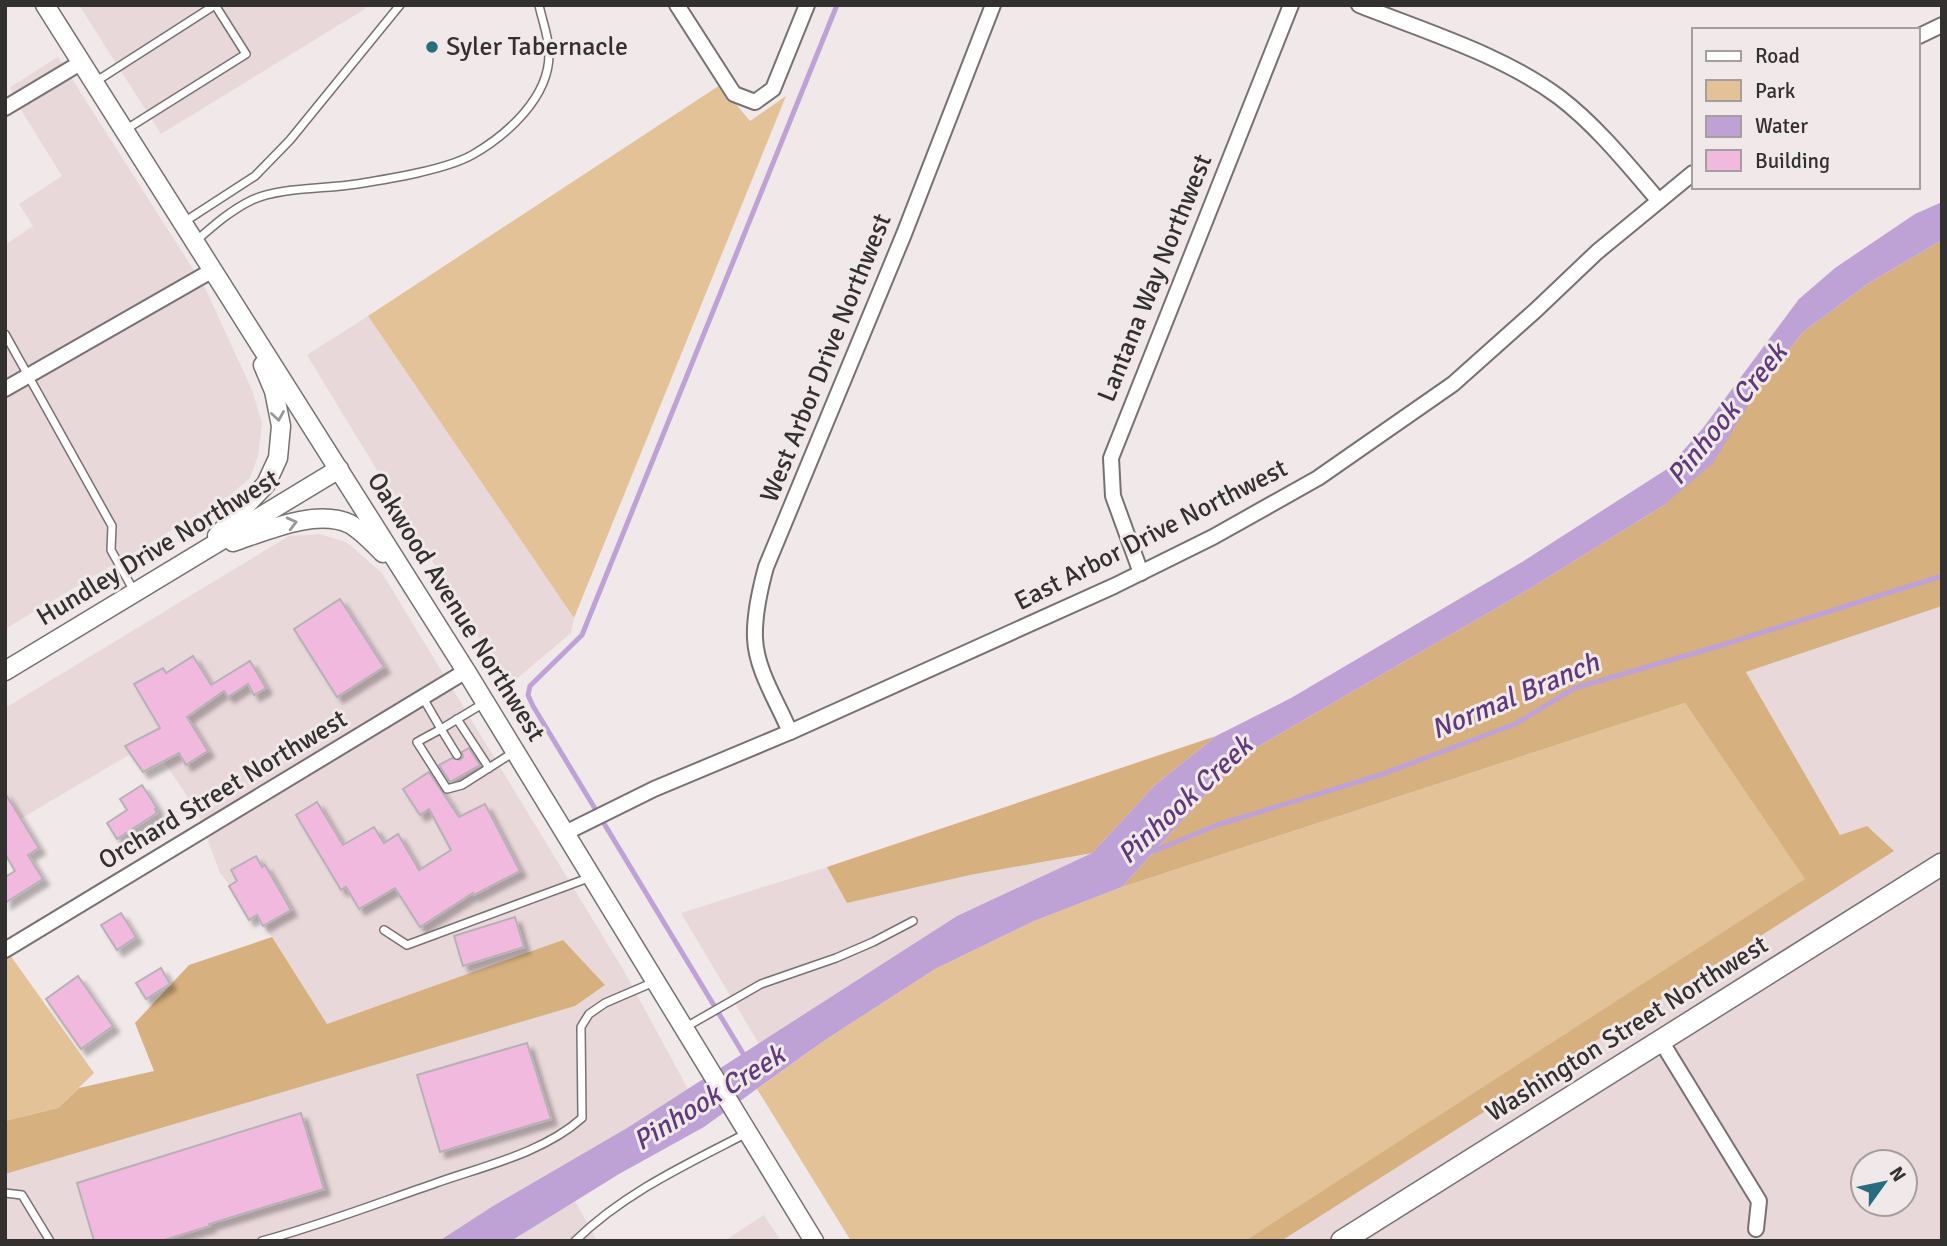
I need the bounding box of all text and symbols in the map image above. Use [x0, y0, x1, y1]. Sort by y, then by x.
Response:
legend [1692, 28, 1919, 189]
place label: Syler Tabernacle [446, 31, 628, 63]
marker: Syler Tabernacle [424, 39, 440, 55]
text: Road [1755, 43, 1800, 69]
text: Park [1755, 78, 1796, 104]
text: Water [1755, 113, 1808, 139]
text: Building [1755, 148, 1830, 174]
street label: Lantana Way Northwest [1091, 150, 1219, 406]
street label: West Arbor Drive Northwest [753, 209, 899, 507]
water label: Pinhook Creek [1660, 334, 1796, 492]
one-way arrow [271, 410, 286, 422]
street label: East Arbor Drive Northwest [1009, 452, 1293, 618]
street label: Hundley Drive Northwest [31, 463, 285, 633]
street label: Oakwood Avenue Northwest [360, 467, 552, 747]
one-way arrow [285, 517, 297, 531]
water label: Normal Branch [1426, 645, 1605, 747]
street label: Orchard Street Northwest [93, 703, 353, 877]
water label: Pinhook Creek [1110, 727, 1262, 871]
street label: Washington Street Northwest [1480, 929, 1774, 1129]
water label: Pinhook Creek [627, 1036, 793, 1158]
north arrow [1849, 1148, 1919, 1218]
text: N [1884, 1162, 1911, 1186]

